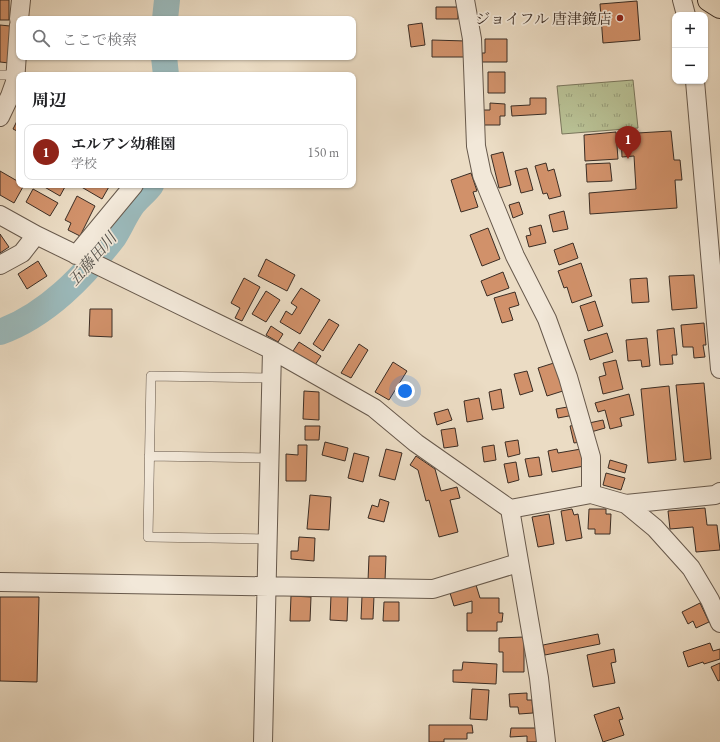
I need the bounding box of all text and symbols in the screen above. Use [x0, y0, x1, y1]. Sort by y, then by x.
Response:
place label: ジョイフル 唐津鏡店 [475, 9, 612, 28]
map controls [672, 12, 708, 84]
button: + [672, 12, 708, 48]
marker: ジョイフル 唐津鏡店 [615, 13, 625, 23]
search box [16, 16, 356, 60]
icon: search [30, 27, 52, 49]
text: ここで検索 [62, 30, 137, 49]
button: − [672, 48, 708, 84]
text: 周辺 [32, 89, 66, 111]
pin: 1 [615, 126, 641, 159]
text: エルアン幼稚園 [71, 134, 175, 153]
text: 1 [43, 144, 49, 161]
text: 150 m [308, 144, 339, 161]
text: 学校 [71, 155, 97, 172]
water label: 五藤田川 [63, 226, 122, 290]
your location [395, 381, 415, 401]

